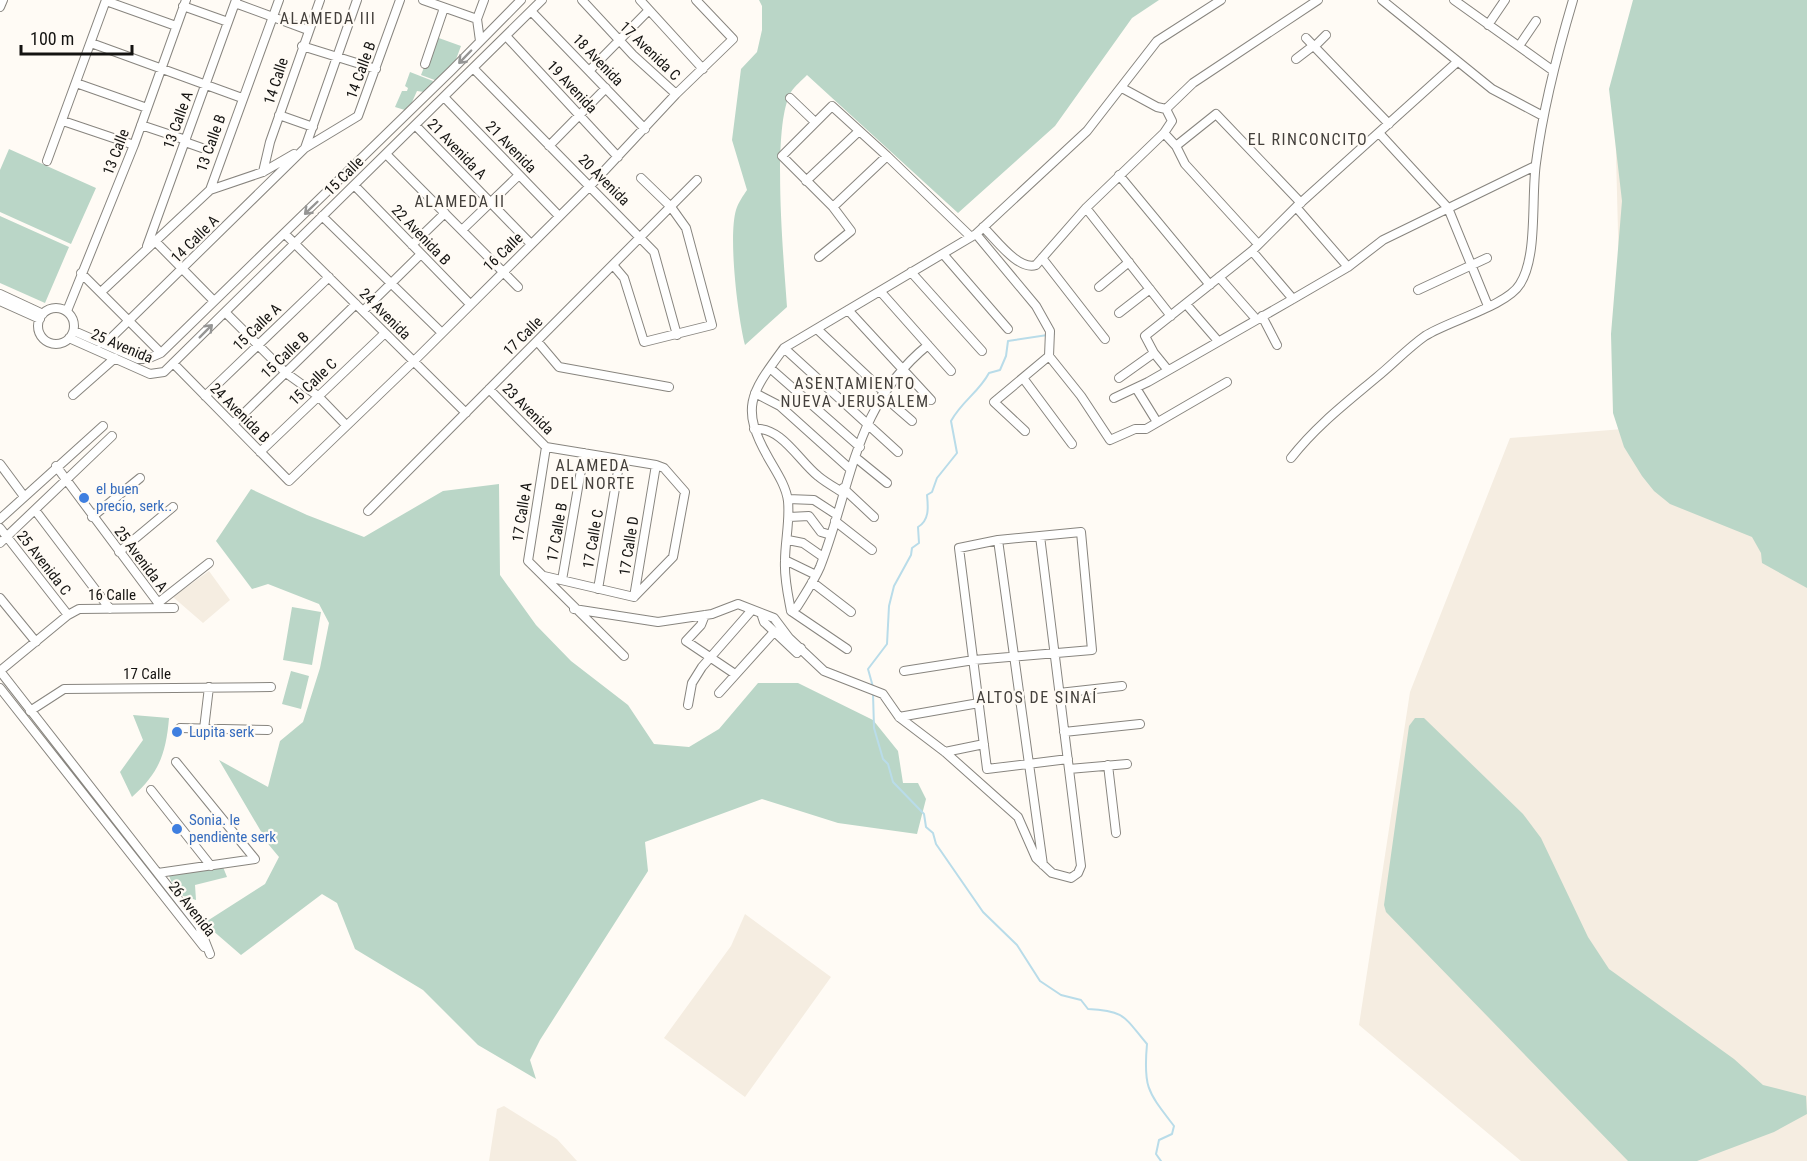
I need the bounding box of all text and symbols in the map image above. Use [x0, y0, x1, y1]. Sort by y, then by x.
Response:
district label: ALAMEDA III [280, 9, 376, 28]
scale bar [21, 18, 132, 56]
street label: 17 Avenida C [616, 18, 684, 84]
text: 100 m [30, 28, 74, 49]
street label: 18 Avenida [569, 30, 627, 90]
street label: 14 Calle B [342, 39, 380, 101]
one-way arrow [458, 49, 472, 64]
street label: 14 Calle [260, 55, 292, 107]
street label: 19 Avenida [543, 57, 601, 117]
street label: 13 Calle A [159, 88, 197, 151]
street label: 13 Calle B [192, 112, 230, 174]
street label: 21 Avenida A [424, 115, 491, 183]
street label: 21 Avenida [482, 117, 540, 177]
street label: 13 Calle [99, 126, 133, 178]
district label: EL RINCONCITO [1248, 130, 1368, 149]
street label: 20 Avenida [575, 151, 633, 209]
street label: 15 Calle [321, 153, 367, 199]
district label: ALAMEDA II [414, 192, 506, 211]
one-way arrow [304, 201, 319, 216]
street label: 22 Avenida B [388, 201, 454, 269]
street label: 14 Calle A [167, 211, 223, 267]
street label: 16 Calle [480, 229, 526, 275]
street label: 24 Avenida [356, 285, 414, 343]
street label: 15 Calle A [229, 299, 285, 354]
street label: 17 Calle [500, 313, 546, 359]
one-way arrow [199, 323, 214, 338]
street label: 25 Avenida [88, 325, 156, 367]
street label: 15 Calle B [257, 328, 313, 382]
street label: 15 Calle C [285, 355, 341, 409]
district label: ASENTAMIENTO NUEVA JERUSALEM [781, 374, 929, 411]
street label: 24 Avenida B [206, 379, 274, 447]
street label: 23 Avenida [499, 380, 557, 438]
district label: ALAMEDA DEL NORTE [550, 456, 636, 493]
place label: el buen precio, serk.. [96, 480, 172, 515]
street label: 17 Calle A [508, 481, 536, 543]
marker: el buen precio, serk.. [77, 491, 91, 505]
street label: 17 Calle B [543, 501, 571, 563]
street label: 17 Calle C [579, 508, 607, 570]
street label: 17 Calle D [615, 515, 643, 577]
street label: 25 Avenida A [111, 523, 172, 596]
street label: 25 Avenida C [13, 527, 75, 599]
street label: 16 Calle [88, 586, 136, 604]
street label: 17 Calle [123, 665, 171, 683]
district label: ALTOS DE SINAÍ [976, 688, 1098, 707]
place label: Lupita serk [189, 723, 254, 741]
marker: Lupita serk [170, 725, 184, 739]
place label: Sonia. le pendiente serk [189, 811, 276, 846]
marker: Sonia. le pendiente serk [170, 822, 184, 836]
street label: 26 Avenida [165, 878, 219, 940]

